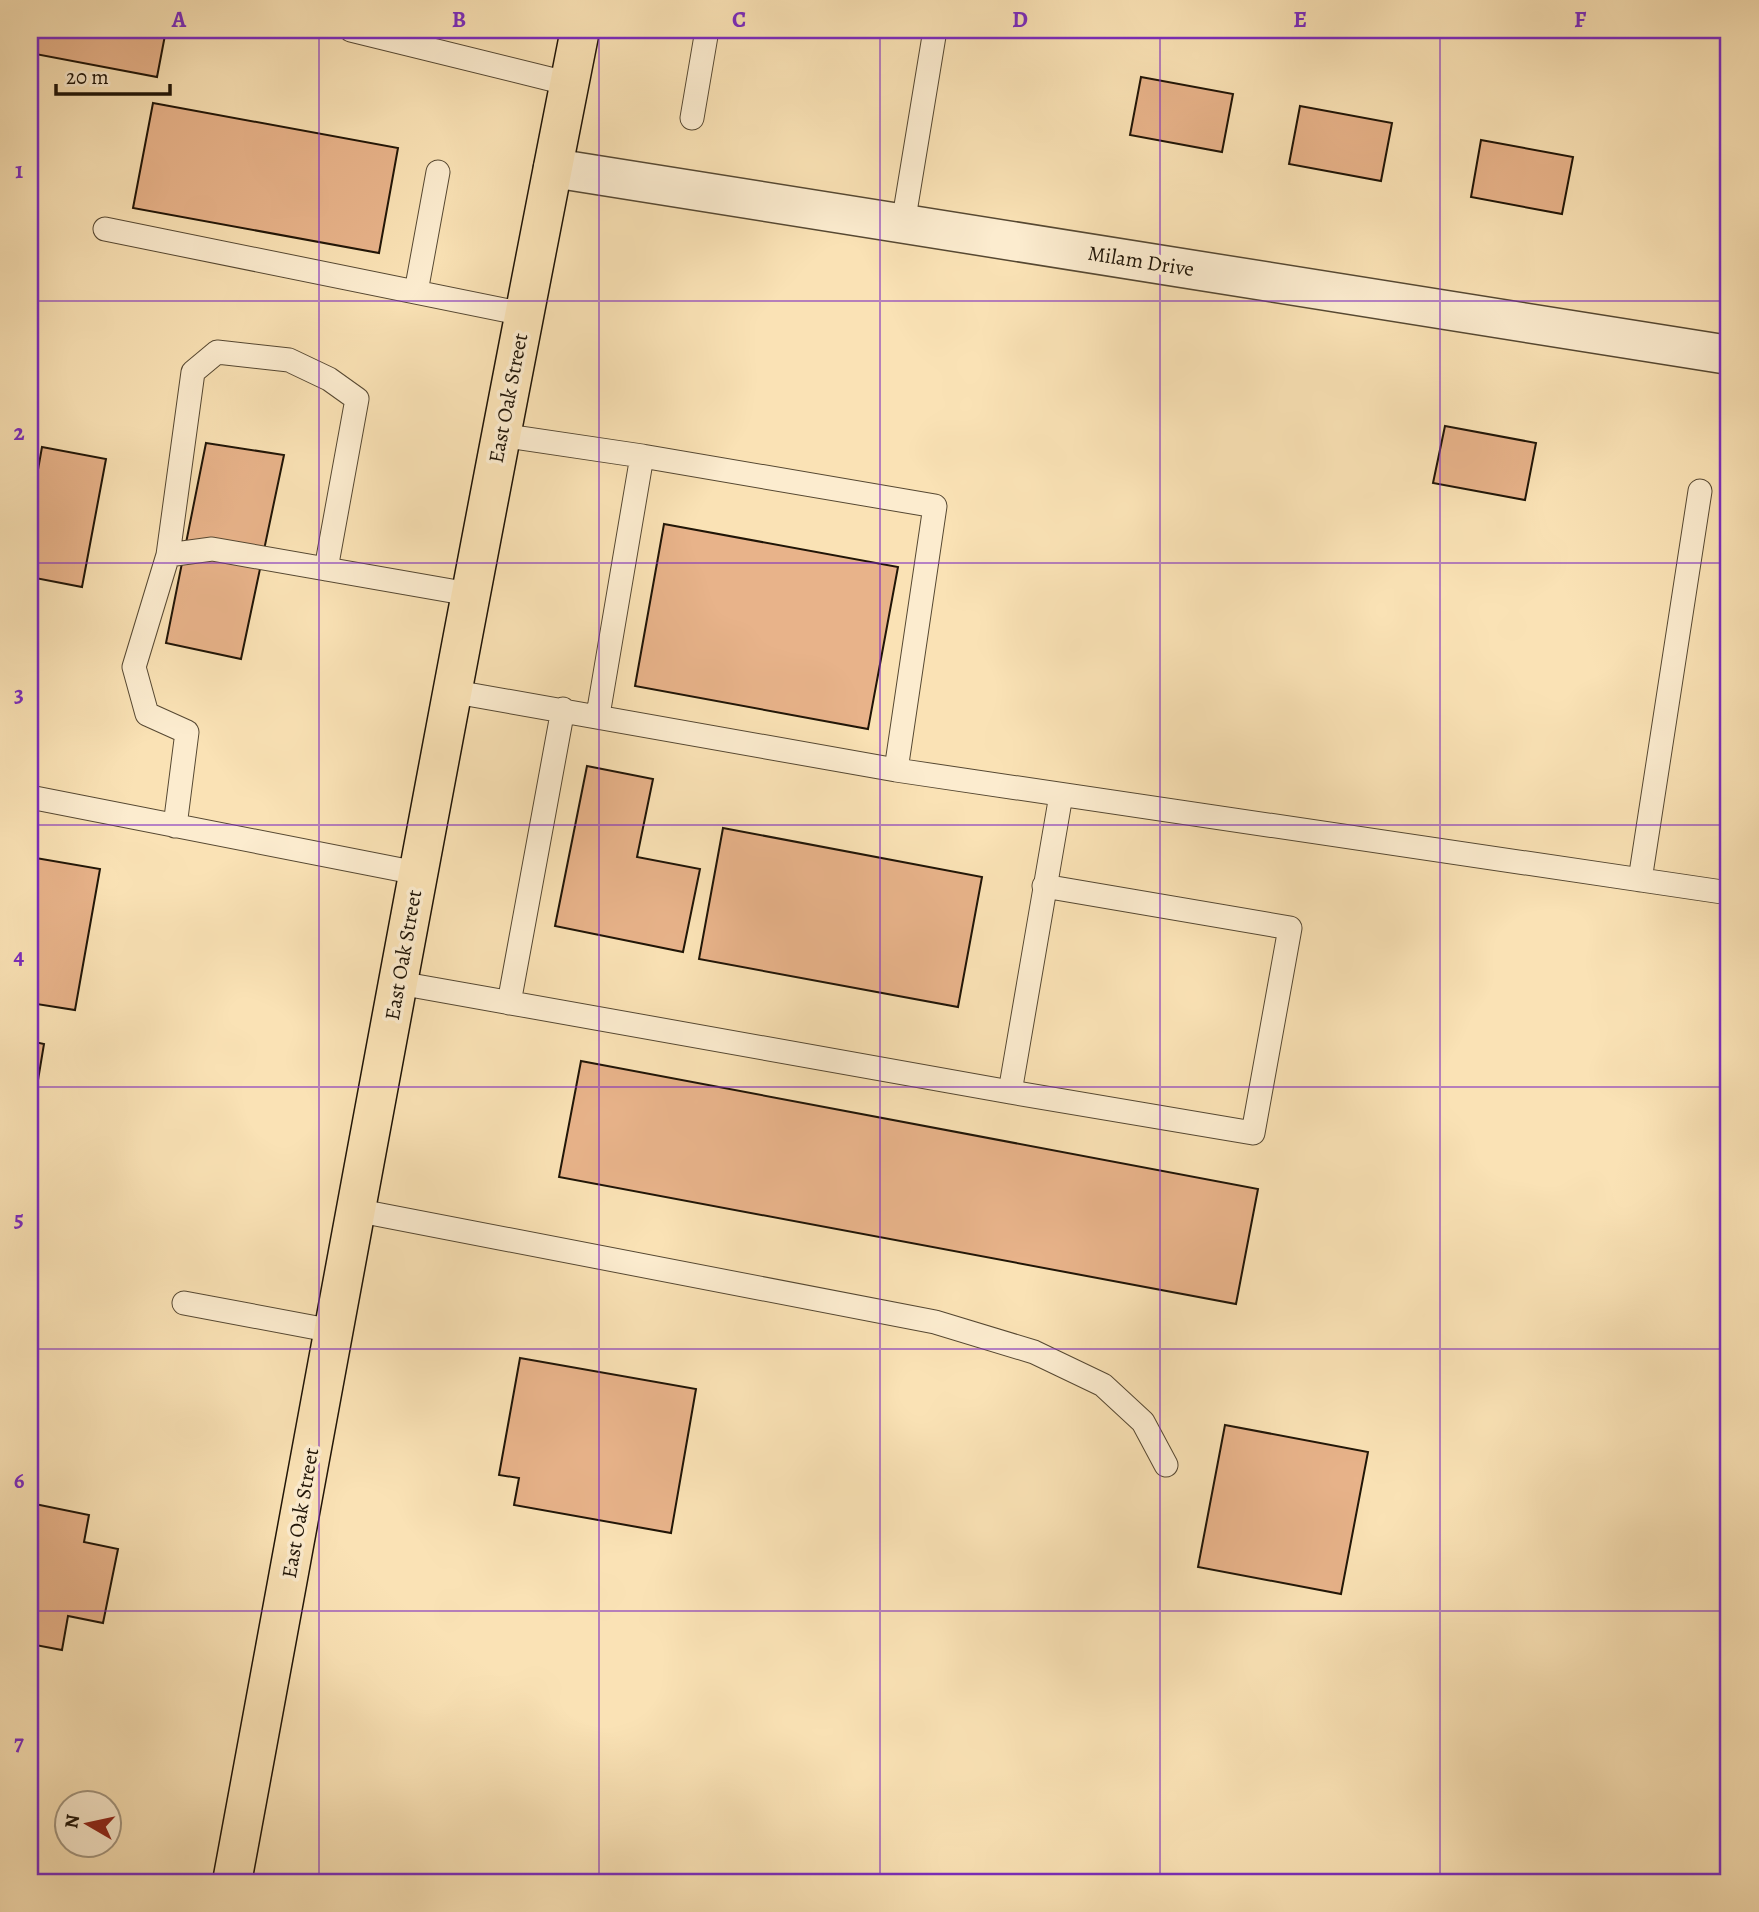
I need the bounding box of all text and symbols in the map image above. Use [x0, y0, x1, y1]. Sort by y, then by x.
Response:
text: A [171, 4, 187, 35]
text: B [452, 4, 466, 35]
text: C [732, 4, 746, 35]
text: D [1012, 4, 1028, 35]
text: E [1293, 4, 1307, 35]
text: F [1574, 4, 1587, 35]
scale bar [56, 52, 170, 96]
text: 20 m [66, 63, 109, 91]
text: 1 [15, 155, 23, 186]
street label: Milam Drive [1086, 239, 1196, 283]
street label: East Oak Street [482, 331, 534, 465]
text: 2 [13, 417, 25, 448]
text: 3 [14, 679, 24, 710]
street label: East Oak Street [378, 888, 428, 1022]
text: 4 [14, 941, 25, 972]
text: 5 [14, 1203, 24, 1234]
street label: East Oak Street [275, 1446, 325, 1580]
text: 6 [14, 1465, 25, 1496]
text: 7 [14, 1727, 24, 1758]
north arrow [52, 1790, 122, 1860]
text: N [58, 1812, 86, 1830]

